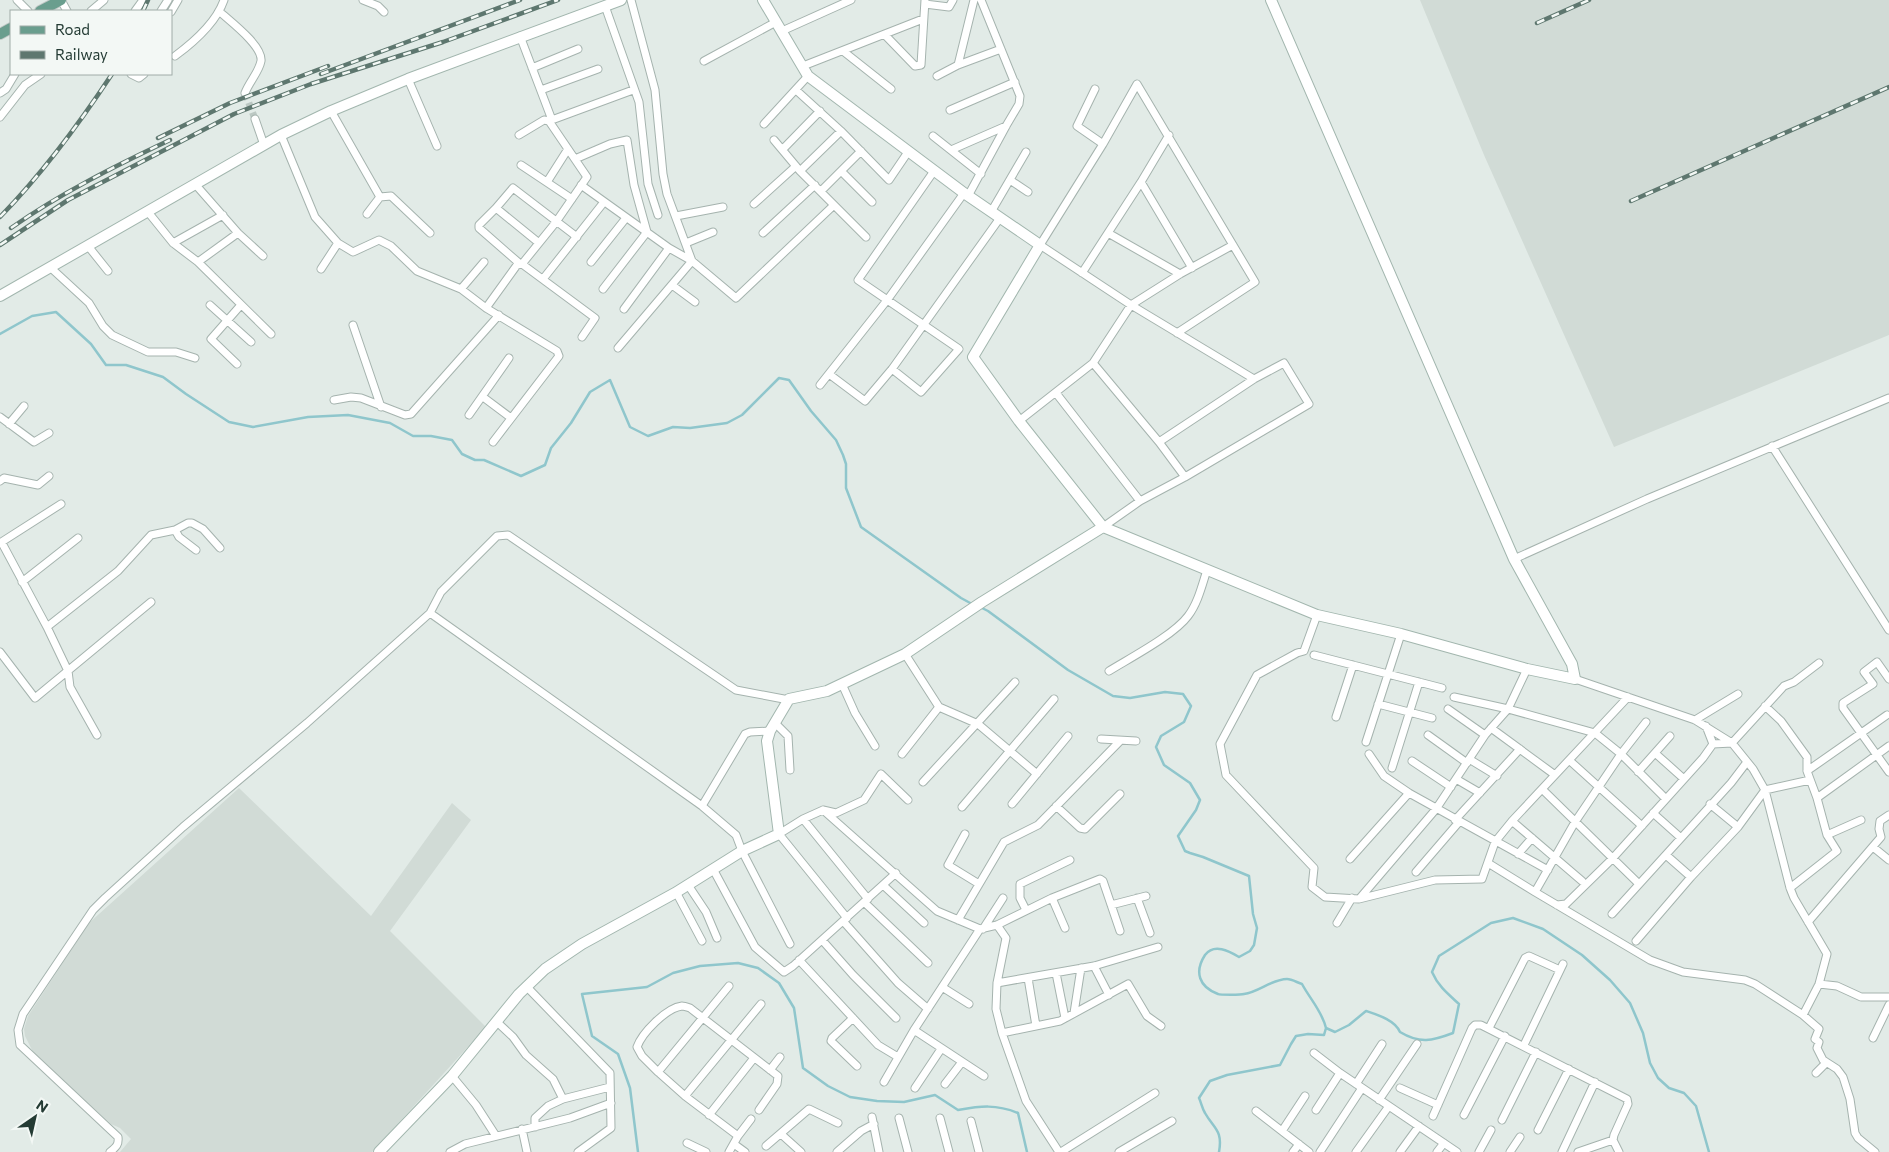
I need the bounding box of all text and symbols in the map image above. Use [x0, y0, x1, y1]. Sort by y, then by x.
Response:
legend [10, 10, 172, 75]
text: Road [55, 20, 90, 38]
text: Railway [55, 45, 108, 63]
north arrow [10, 1092, 60, 1142]
text: N [33, 1096, 52, 1116]

